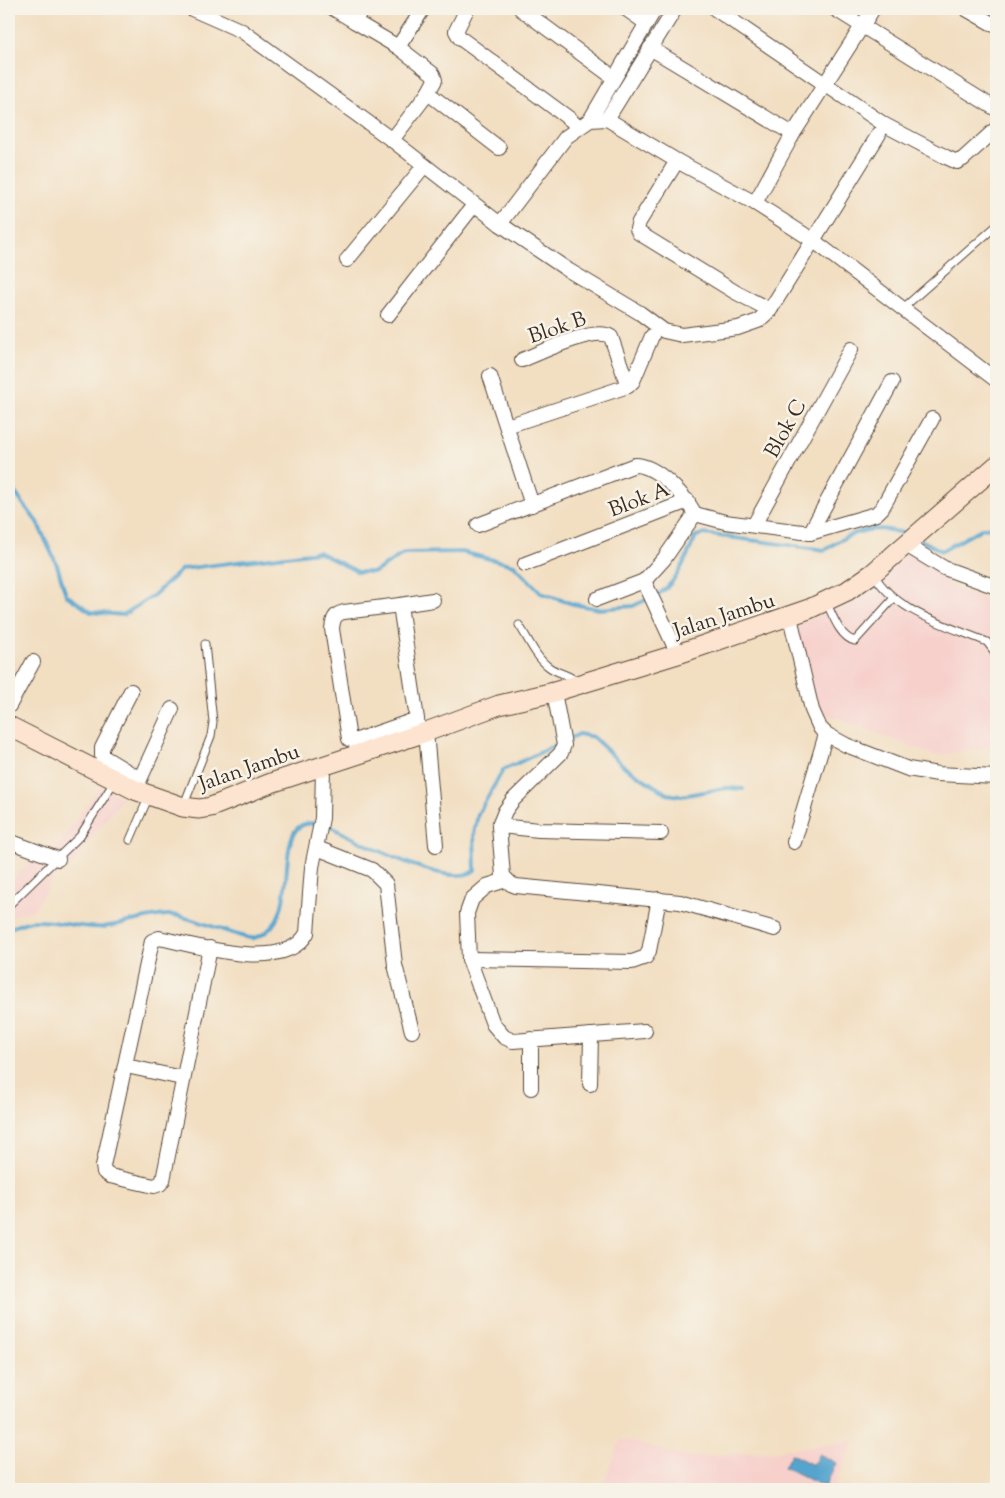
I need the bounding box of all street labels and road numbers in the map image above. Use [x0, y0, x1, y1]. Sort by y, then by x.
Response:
street label: Blok B [525, 305, 591, 353]
street label: Blok C [758, 394, 815, 464]
street label: Blok A [605, 476, 675, 526]
street label: Jalan Jambu [669, 586, 779, 648]
street label: Jalan Jambu [194, 738, 304, 800]

